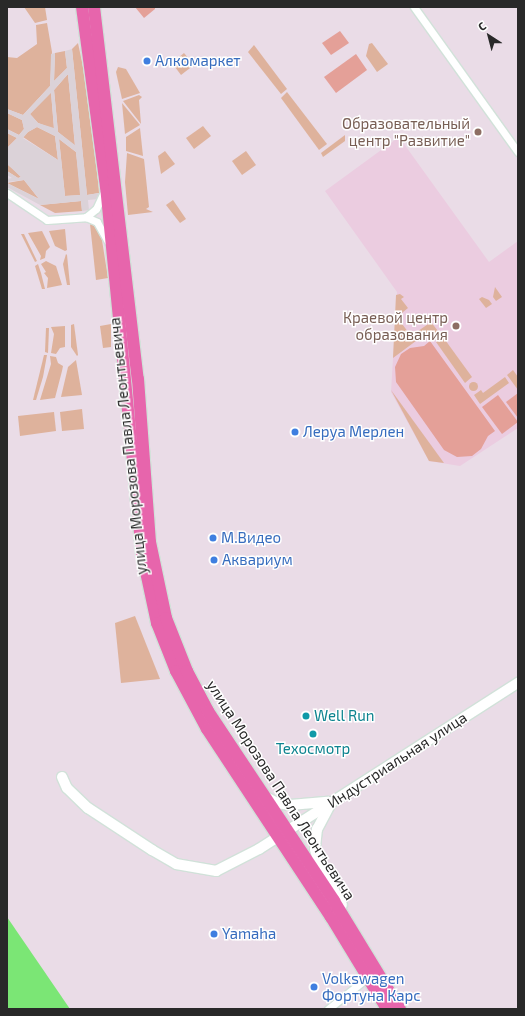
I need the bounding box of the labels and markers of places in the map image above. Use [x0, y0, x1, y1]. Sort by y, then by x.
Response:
place label: Алкомаркет [155, 52, 241, 70]
marker: Алкомаркет [142, 56, 152, 66]
place label: Образовательный центр "Развитие" [342, 114, 470, 149]
marker: Образовательный центр "Развитие" [473, 127, 483, 137]
place label: Краевой центр образования [343, 308, 448, 343]
marker: Краевой центр образования [451, 321, 461, 331]
place label: Леруа Мерлен [303, 423, 404, 441]
marker: Леруа Мерлен [290, 427, 300, 437]
place label: М.Видео [221, 529, 281, 547]
marker: М.Видео [208, 533, 218, 543]
place label: Аквариум [222, 551, 293, 569]
marker: Аквариум [209, 555, 219, 565]
place label: Well Run [314, 707, 375, 725]
marker: Well Run [301, 711, 311, 721]
marker: Техосмотр [308, 729, 318, 739]
place label: Техосмотр [276, 740, 350, 758]
place label: Yamaha [222, 925, 276, 943]
marker: Yamaha [209, 929, 219, 939]
place label: Volkswagen Фортуна Карс [322, 969, 421, 1004]
marker: Volkswagen Фортуна Карс [309, 982, 319, 992]

